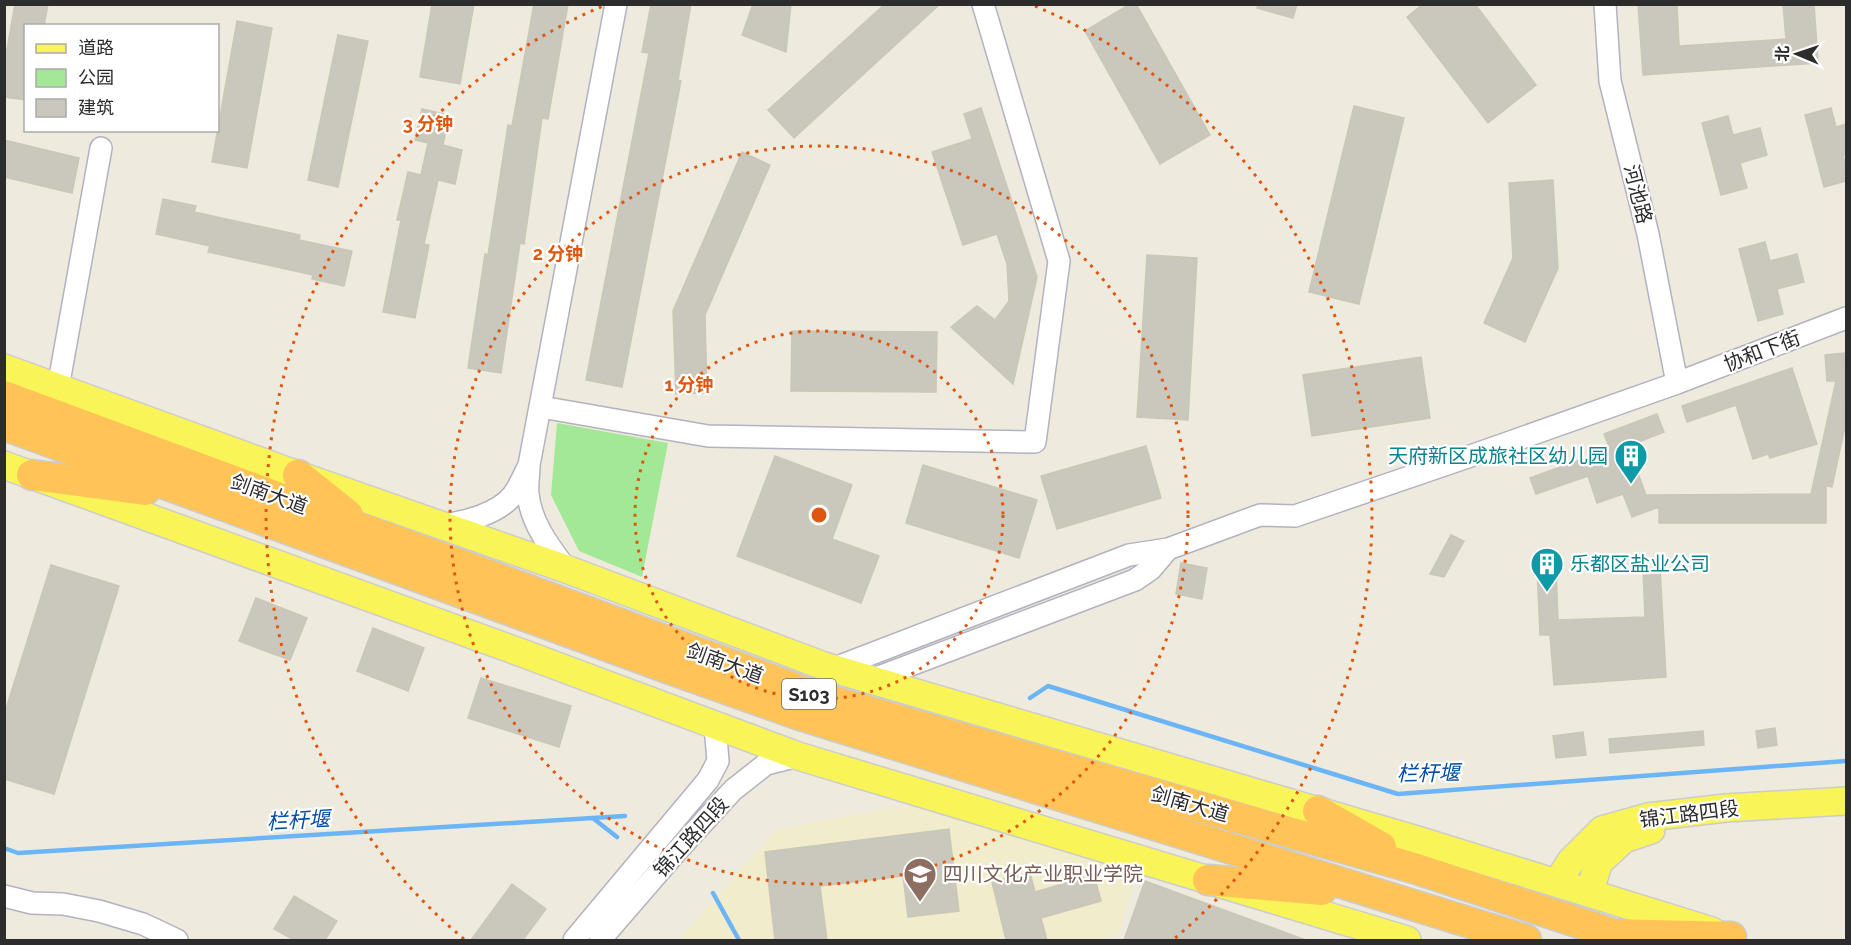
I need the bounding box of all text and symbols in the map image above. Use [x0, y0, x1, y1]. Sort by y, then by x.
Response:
legend [24, 24, 219, 132]
north arrow [1767, 24, 1827, 84]
text: 道路 [78, 37, 114, 58]
text: 北 [1773, 45, 1792, 62]
text: 公园 [78, 67, 114, 88]
text: 建筑 [78, 97, 114, 118]
text: 3 分钟 [403, 113, 453, 134]
street label: 河池路 [1619, 162, 1657, 226]
text: 2 分钟 [533, 243, 583, 264]
street label: 协和下街 [1720, 325, 1804, 377]
text: 1 分钟 [664, 374, 714, 395]
building icon: 天府新区成旅社区幼儿园 [1613, 438, 1649, 485]
place label: 天府新区成旅社区幼儿园 [1388, 444, 1608, 468]
street label: 剑南大道 [227, 469, 311, 519]
centre of rings [809, 505, 829, 525]
building icon: 乐都区盐业公司 [1529, 546, 1565, 593]
place label: 乐都区盐业公司 [1570, 552, 1710, 576]
street label: 剑南大道 [683, 638, 767, 688]
road number: S103 [782, 679, 836, 709]
water label: 栏杆堰 [1396, 760, 1463, 786]
street label: 剑南大道 [1148, 781, 1232, 827]
street label: 锦江路四段 [649, 792, 733, 882]
street label: 锦江路四段 [1638, 796, 1740, 832]
water label: 栏杆堰 [266, 806, 333, 834]
school or university icon: 四川文化产业职业学院 [902, 856, 938, 903]
place label: 四川文化产业职业学院 [943, 862, 1143, 886]

